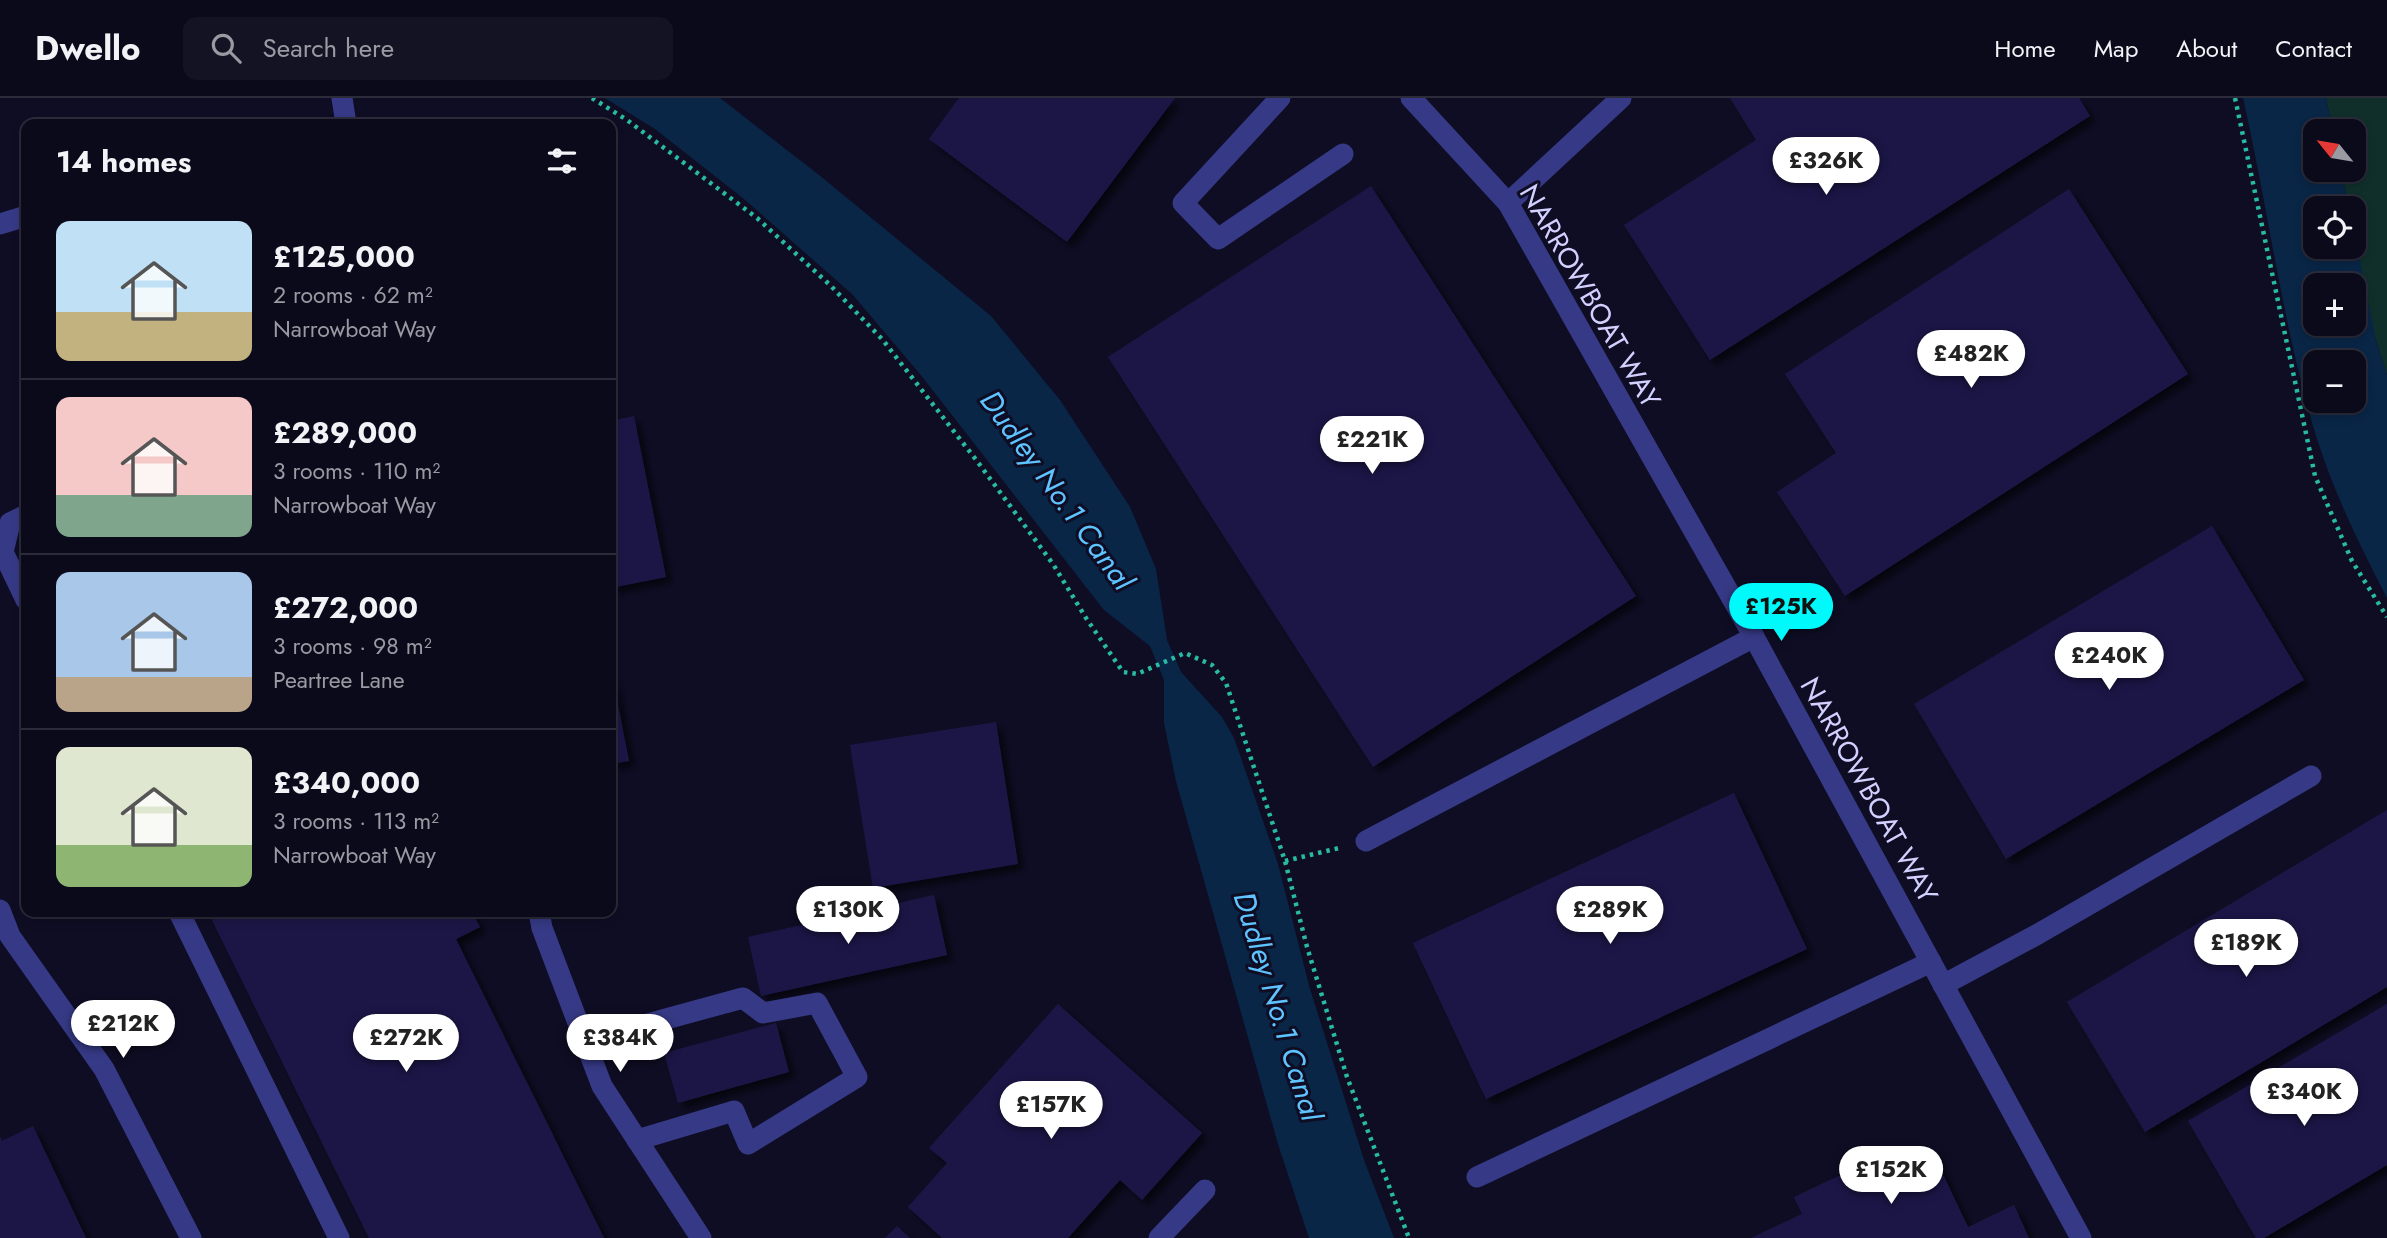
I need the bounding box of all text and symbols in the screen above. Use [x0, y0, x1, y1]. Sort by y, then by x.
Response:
search box [183, 17, 673, 80]
text: Dwello [35, 25, 141, 72]
icon: search [207, 29, 245, 67]
text: Search here [263, 29, 394, 67]
text: Home [1994, 31, 2056, 66]
text: Map [2094, 31, 2138, 66]
text: About [2176, 31, 2237, 66]
text: Contact [2275, 31, 2352, 66]
north arrow [2303, 119, 2366, 182]
map controls [2303, 119, 2366, 413]
pin: £326K [1777, 138, 1875, 197]
text: 14 homes [56, 140, 191, 183]
icon: filters [543, 142, 581, 180]
text: £326K [1789, 143, 1863, 177]
street label: NARROWBOAT WAY [1509, 176, 1671, 416]
button: locate [2303, 196, 2366, 259]
text: £125,000 [273, 235, 415, 278]
icon: home [112, 249, 196, 333]
button: + [2303, 273, 2366, 336]
text: 2 rooms · 62 m² [273, 278, 433, 312]
text: Narrowboat Way [273, 312, 436, 346]
pin: £482K [1922, 330, 2020, 390]
text: £482K [1933, 336, 2009, 370]
button: − [2303, 350, 2366, 413]
water label: Dudley No.1 Canal [970, 381, 1145, 600]
text: £289,000 [273, 411, 417, 454]
pin: £221K [1323, 416, 1421, 476]
text: £221K [1336, 422, 1408, 456]
icon: home [112, 425, 196, 509]
text: 3 rooms · 110 m² [273, 454, 440, 488]
text: Narrowboat Way [273, 488, 436, 522]
pin: £125K [1732, 584, 1830, 643]
text: £272,000 [273, 586, 418, 629]
text: £125K [1745, 589, 1817, 623]
icon: home [112, 600, 196, 684]
text: 3 rooms · 98 m² [273, 629, 432, 663]
pin: £240K [2060, 632, 2158, 692]
text: £240K [2071, 638, 2147, 672]
text: Peartree Lane [273, 663, 405, 697]
street label: NARROWBOAT WAY [1790, 670, 1948, 911]
text: £340,000 [273, 761, 420, 804]
icon: home [112, 775, 196, 859]
text: 3 rooms · 113 m² [273, 804, 439, 838]
text: Narrowboat Way [273, 838, 436, 872]
pin: £130K [799, 886, 897, 946]
water label: Dudley No.1 Canal [1223, 886, 1334, 1127]
pin: £289K [1561, 886, 1659, 946]
text: £130K [812, 892, 884, 926]
text: £289K [1572, 892, 1648, 926]
pin: £189K [2197, 920, 2295, 979]
text: £189K [2210, 925, 2282, 959]
pin: £212K [74, 1000, 172, 1060]
text: £212K [87, 1006, 159, 1040]
pin: £272K [357, 1014, 455, 1074]
pin: £384K [571, 1014, 669, 1074]
text: £272K [369, 1020, 443, 1054]
text: £384K [583, 1020, 657, 1054]
pin: £340K [2255, 1068, 2353, 1128]
text: £340K [2266, 1074, 2342, 1108]
pin: £157K [1002, 1082, 1100, 1141]
text: £157K [1016, 1087, 1086, 1121]
pin: £152K [1842, 1146, 1940, 1206]
text: £152K [1855, 1152, 1927, 1186]

